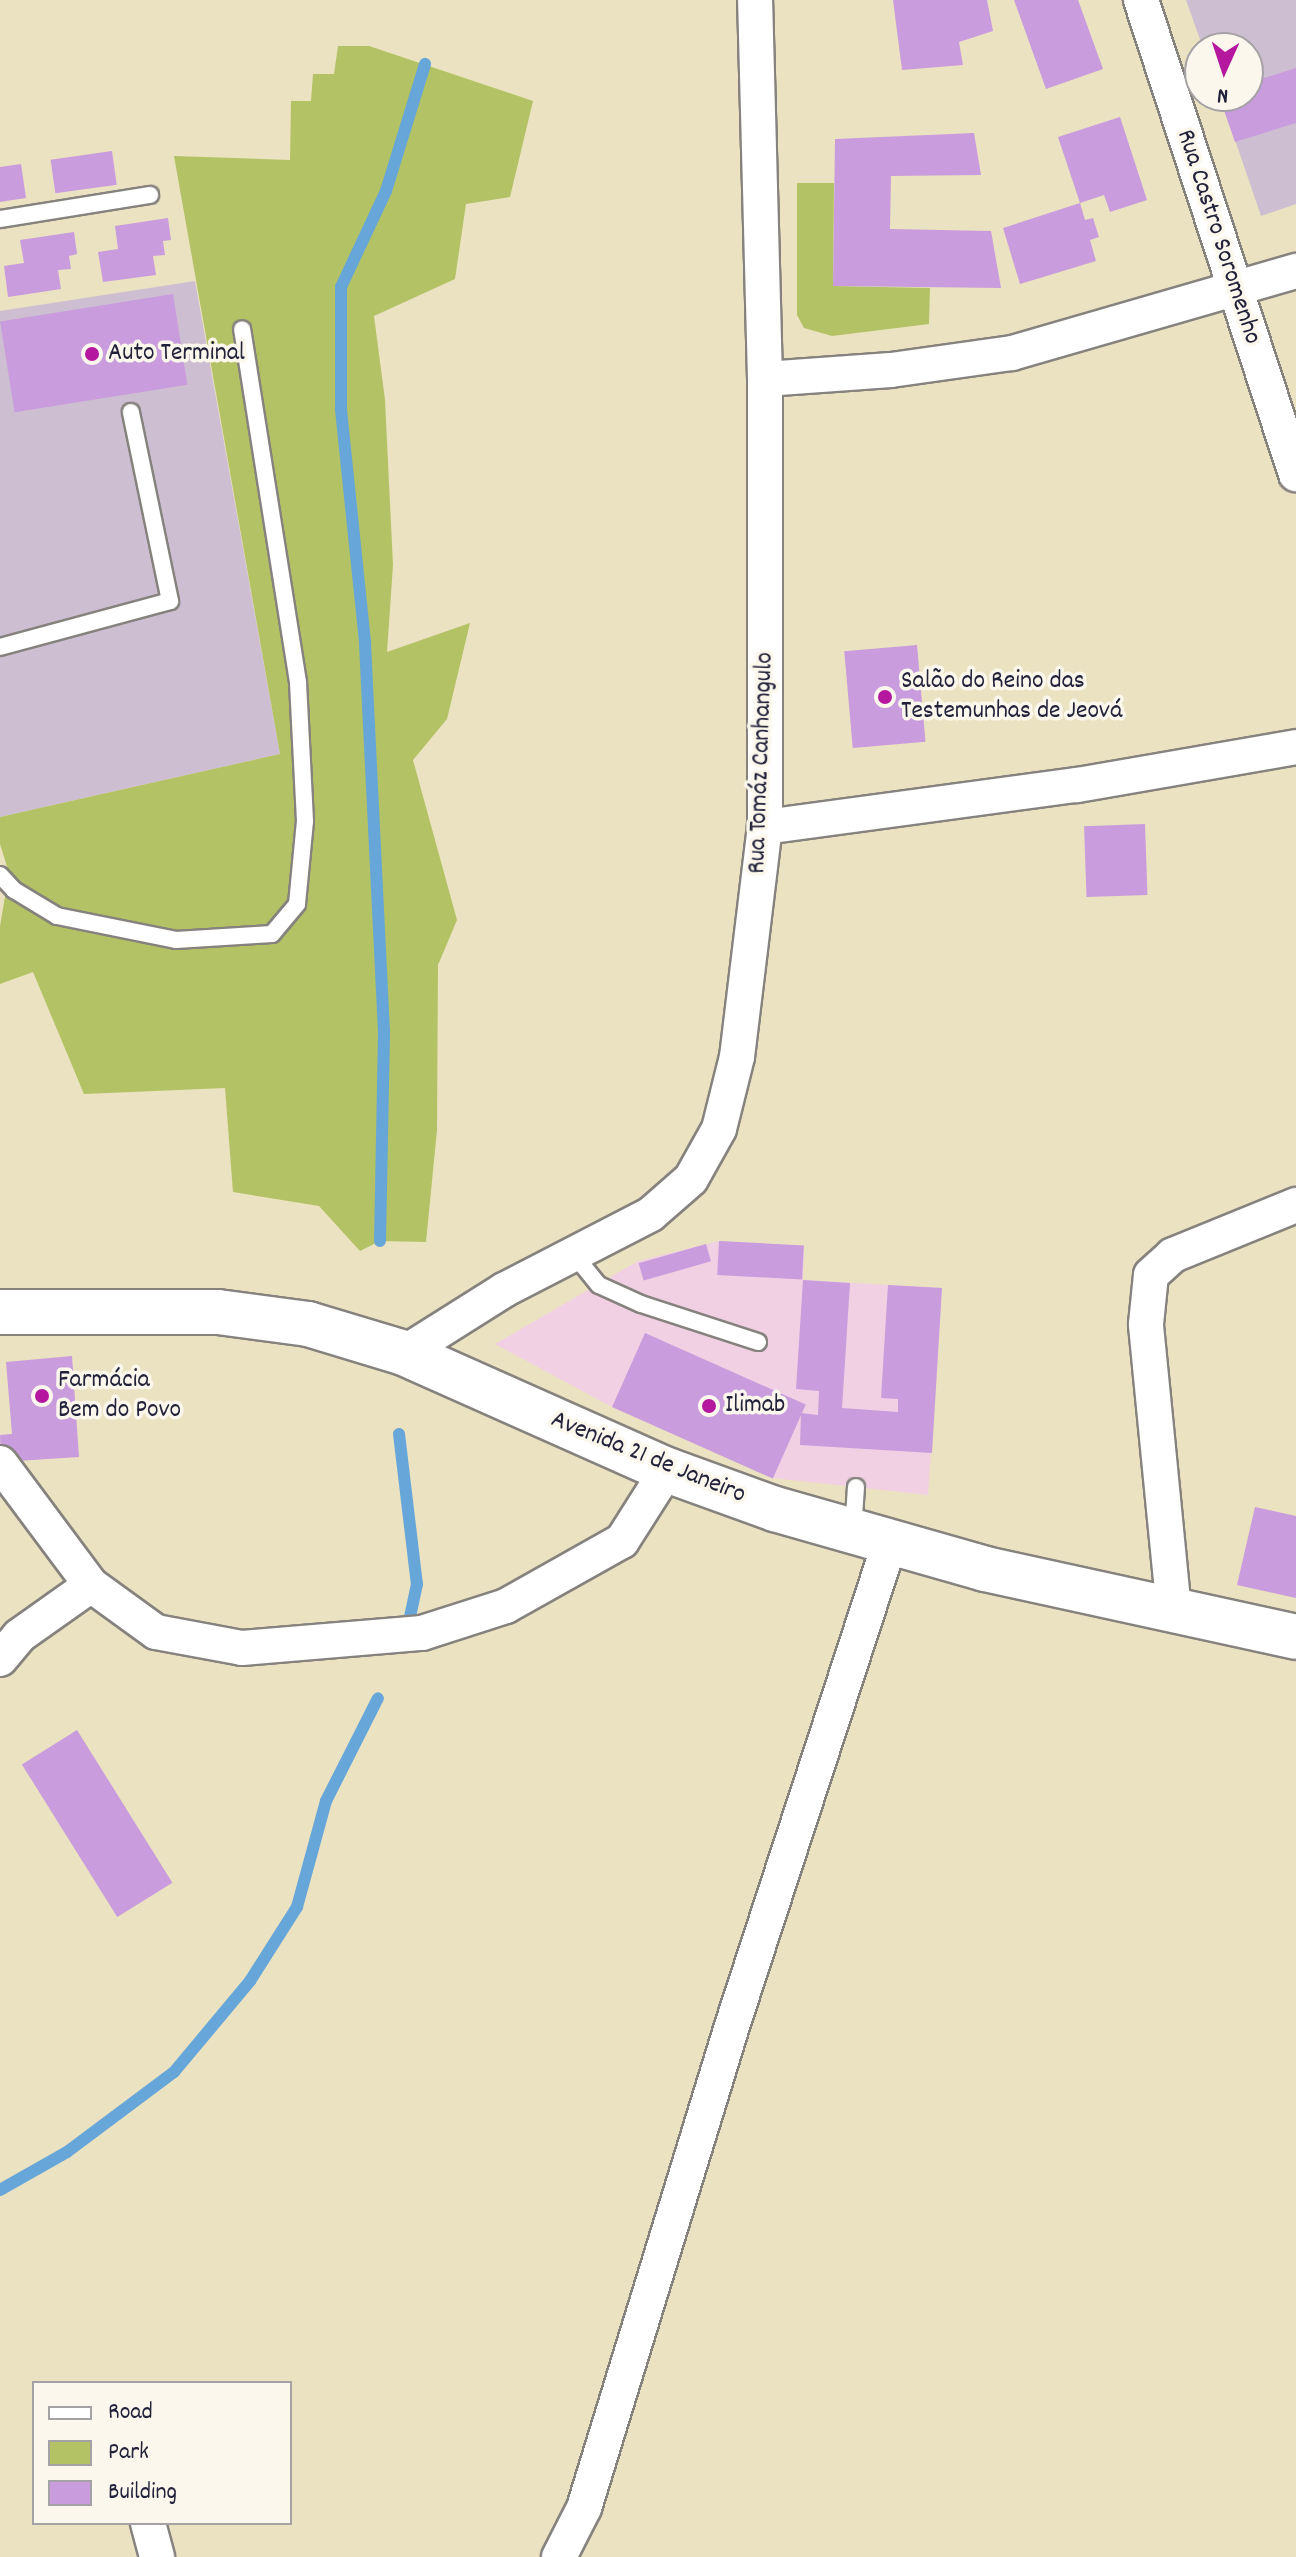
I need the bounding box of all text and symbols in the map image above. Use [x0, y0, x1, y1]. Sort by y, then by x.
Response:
north arrow [1184, 32, 1264, 112]
text: N [1217, 79, 1229, 110]
street label: Rua Castro Soromenho [1169, 126, 1267, 348]
place label: Auto Terminal [108, 338, 245, 370]
marker: Auto Terminal [83, 345, 101, 363]
street label: Rua Tomáz Canhangulo [743, 652, 781, 874]
place label: Salão do Reino das Testemunhas de Jeová [901, 666, 1123, 728]
marker: Salão do Reino das Testemunhas de Jeová [876, 688, 894, 706]
place label: Farmácia Bem do Povo [58, 1365, 181, 1426]
marker: Farmácia Bem do Povo [33, 1387, 51, 1405]
place label: Ilimab [725, 1390, 785, 1422]
marker: Ilimab [700, 1397, 718, 1415]
street label: Avenida 21 de Janeiro [546, 1405, 750, 1511]
legend [32, 2381, 292, 2525]
text: Road [108, 2396, 153, 2430]
text: Park [108, 2436, 149, 2470]
text: Building [108, 2476, 177, 2510]

